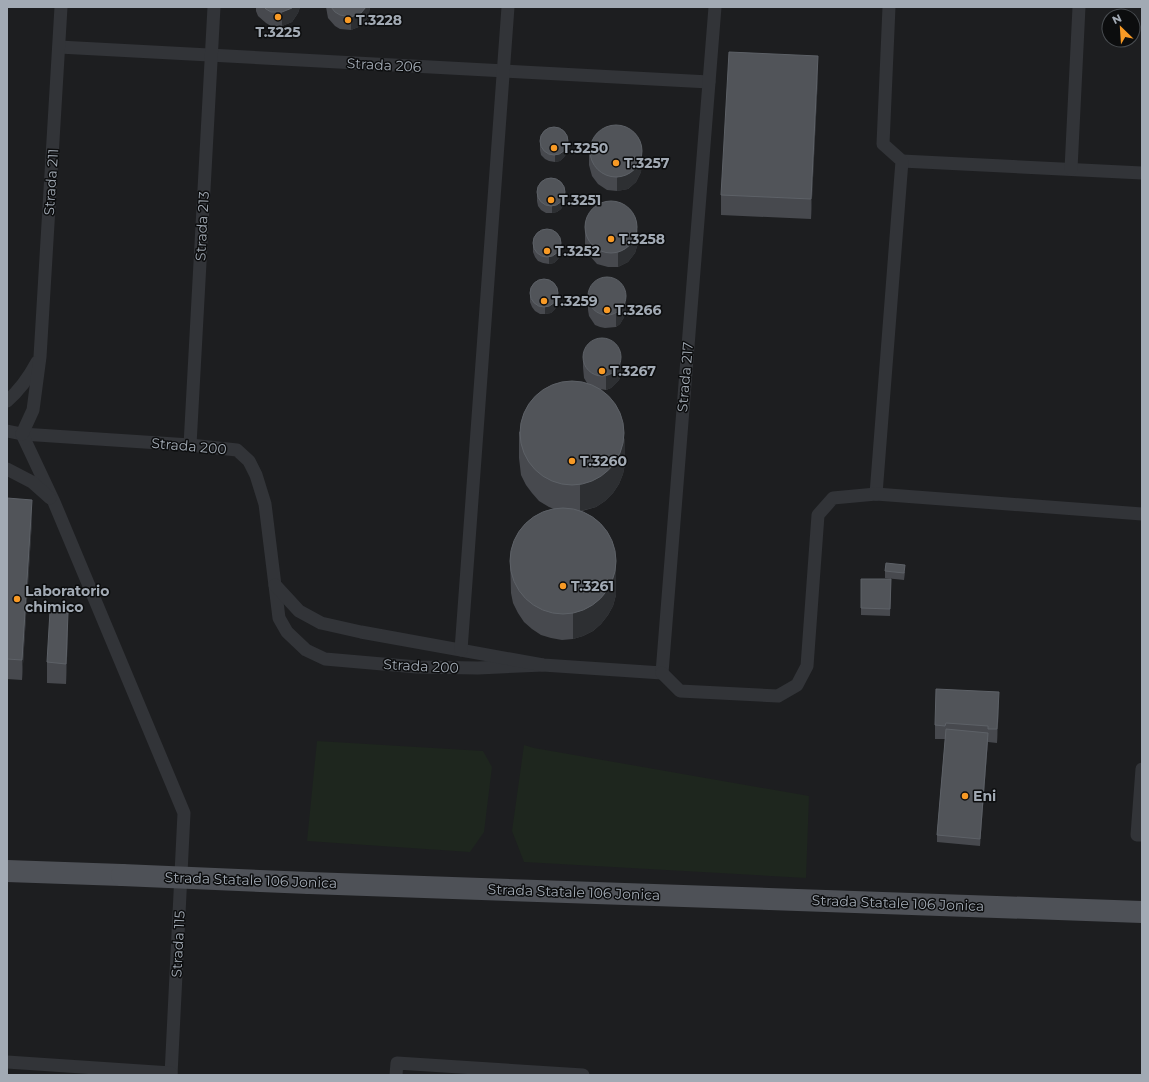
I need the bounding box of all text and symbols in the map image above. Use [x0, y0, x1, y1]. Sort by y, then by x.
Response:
north arrow [1101, 8, 1141, 48]
place label: T.3228 [356, 11, 402, 29]
text: N [1110, 11, 1124, 27]
marker: T.3225 [273, 12, 283, 22]
marker: T.3228 [343, 15, 353, 25]
place label: T.3225 [255, 23, 301, 41]
street label: Strada 206 [346, 54, 422, 76]
place label: T.3250 [562, 139, 608, 157]
marker: T.3250 [549, 143, 559, 153]
street label: Strada 211 [40, 148, 62, 216]
place label: T.3257 [624, 154, 670, 172]
marker: T.3257 [611, 158, 621, 168]
street label: Strada 213 [191, 191, 213, 261]
place label: T.3251 [559, 191, 601, 209]
marker: T.3251 [546, 195, 556, 205]
place label: T.3258 [619, 230, 665, 248]
marker: T.3258 [606, 234, 616, 244]
place label: T.3252 [555, 242, 600, 260]
marker: T.3252 [542, 246, 552, 256]
place label: T.3259 [552, 292, 598, 310]
marker: T.3259 [539, 296, 549, 306]
place label: T.3266 [615, 301, 661, 319]
marker: T.3266 [602, 305, 612, 315]
street label: Strada 217 [673, 341, 697, 413]
place label: T.3267 [610, 362, 656, 380]
marker: T.3267 [597, 366, 607, 376]
street label: Strada 200 [151, 434, 227, 458]
place label: T.3260 [580, 452, 627, 470]
marker: T.3260 [567, 456, 577, 466]
place label: T.3261 [571, 577, 614, 595]
marker: T.3261 [558, 581, 568, 591]
place label: Laboratorio chimico [25, 582, 110, 616]
marker: Laboratorio chimico [12, 594, 22, 604]
street label: Strada 200 [383, 655, 459, 677]
place label: Eni [973, 787, 996, 805]
marker: Eni [960, 791, 970, 801]
street label: Strada Statale 106 Jonica [164, 868, 338, 892]
street label: Strada Statale 106 Jonica [487, 880, 661, 904]
street label: Strada Statale 106 Jonica [811, 891, 985, 915]
street label: Strada 115 [167, 910, 189, 978]

